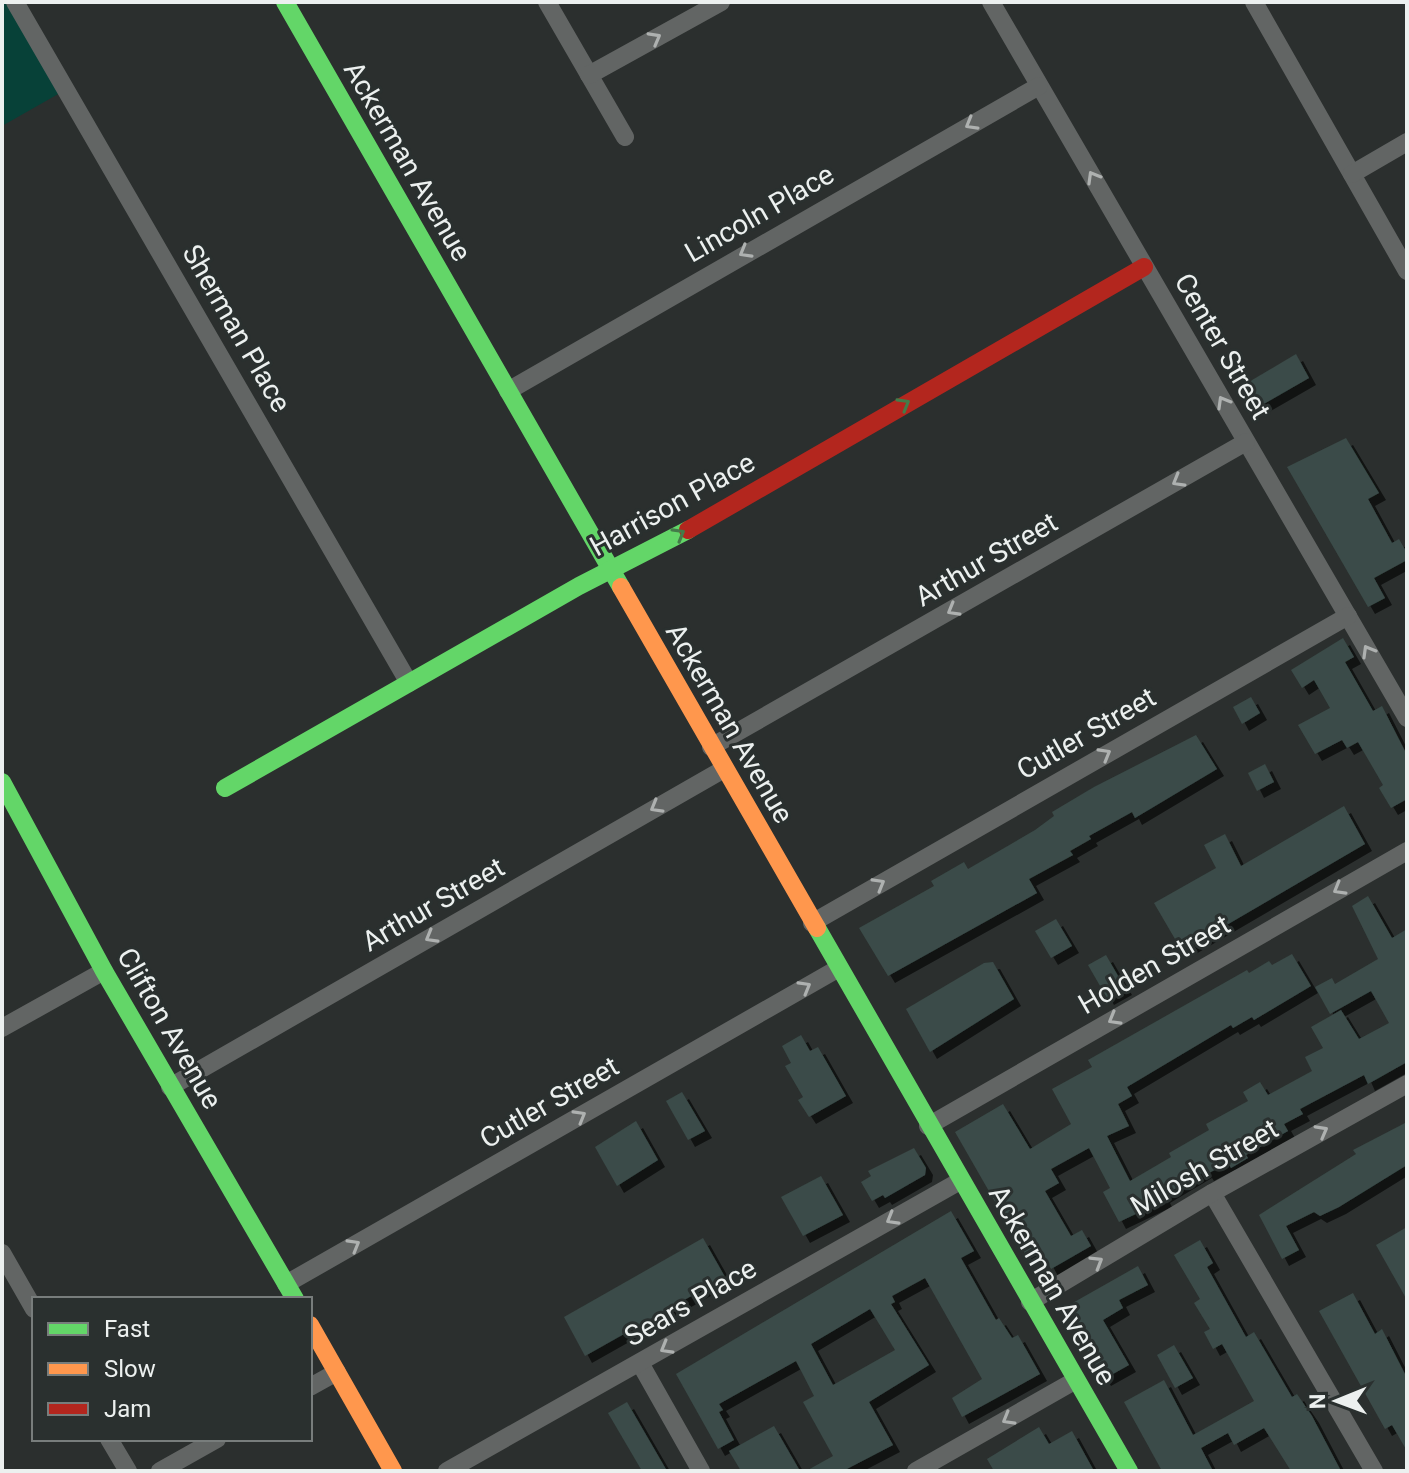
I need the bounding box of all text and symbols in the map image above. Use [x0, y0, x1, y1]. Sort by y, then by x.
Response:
one-way arrow [647, 33, 661, 48]
street label: Ackerman Avenue [337, 56, 478, 267]
one-way arrow [966, 114, 980, 130]
street label: Lincoln Place [679, 158, 840, 269]
one-way arrow [1087, 171, 1102, 186]
street label: Sherman Place [175, 239, 298, 418]
one-way arrow [739, 243, 753, 258]
street label: Center Street [1168, 267, 1278, 425]
one-way arrow [1217, 396, 1233, 411]
one-way arrow [895, 398, 910, 414]
street label: Harrison Place [584, 446, 760, 563]
one-way arrow [1173, 471, 1187, 487]
street label: Arthur Street [909, 505, 1063, 613]
one-way arrow [670, 528, 685, 544]
one-way arrow [947, 600, 962, 616]
street label: Ackerman Avenue [659, 618, 800, 829]
one-way arrow [1362, 645, 1378, 660]
street label: Cutler Street [1011, 680, 1162, 786]
one-way arrow [1097, 749, 1111, 764]
one-way arrow [650, 797, 665, 813]
street label: Arthur Street [356, 850, 510, 958]
one-way arrow [870, 878, 885, 894]
one-way arrow [1333, 880, 1347, 895]
street label: Holden Street [1073, 908, 1236, 1021]
one-way arrow [425, 927, 440, 943]
street label: Clifton Avenue [110, 942, 229, 1115]
one-way arrow [797, 981, 811, 997]
one-way arrow [1108, 1009, 1123, 1025]
street label: Cutler Street [474, 1049, 625, 1155]
one-way arrow [571, 1110, 585, 1126]
street label: Milosh Street [1125, 1112, 1284, 1223]
one-way arrow [1313, 1125, 1328, 1141]
street label: Ackerman Avenue [982, 1180, 1123, 1391]
one-way arrow [886, 1209, 901, 1225]
one-way arrow [345, 1239, 360, 1255]
street label: Sears Place [618, 1251, 762, 1353]
one-way arrow [1088, 1256, 1103, 1272]
legend [32, 1297, 312, 1441]
text: Fast [104, 1315, 150, 1343]
one-way arrow [660, 1338, 675, 1354]
text: Slow [104, 1355, 156, 1383]
north arrow [1297, 1361, 1377, 1441]
text: N [1305, 1393, 1330, 1409]
text: Jam [104, 1395, 151, 1423]
one-way arrow [1002, 1409, 1016, 1424]

